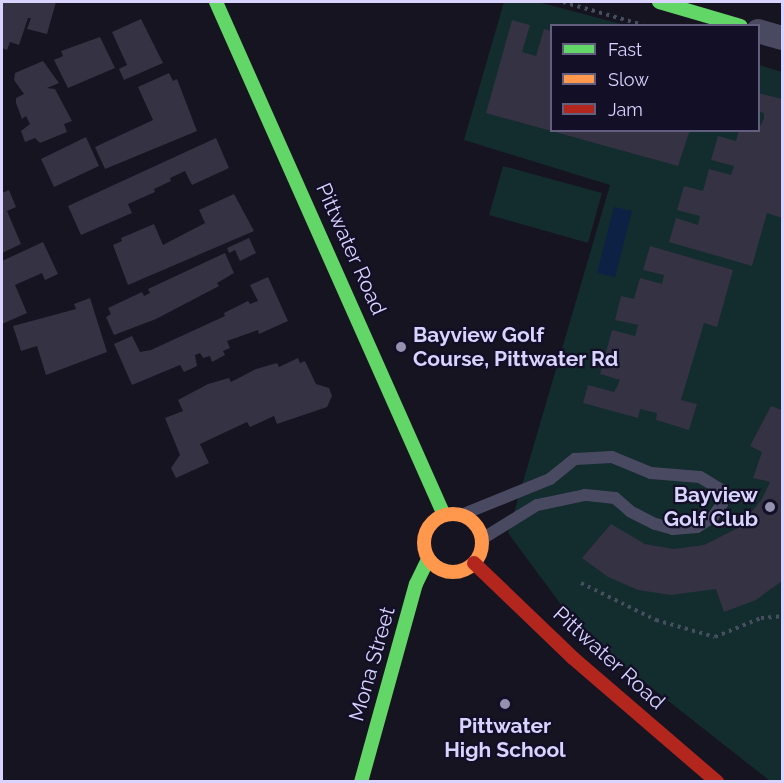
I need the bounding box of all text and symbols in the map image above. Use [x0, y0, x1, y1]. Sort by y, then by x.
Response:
legend [550, 24, 760, 132]
text: Fast [608, 39, 642, 60]
text: Slow [608, 69, 649, 90]
text: Jam [608, 99, 643, 120]
street label: Pittwater Road [311, 179, 391, 319]
place label: Bayview Golf Course, Pittwater Rd [413, 322, 619, 372]
marker: Bayview Golf Course, Pittwater Rd [394, 340, 408, 354]
place label: Bayview Golf Club [663, 482, 758, 532]
marker: Bayview Golf Club [763, 500, 777, 514]
street label: Pittwater Road [548, 601, 670, 715]
street label: Mona Street [344, 604, 400, 724]
marker: Pittwater High School [498, 697, 512, 711]
place label: Pittwater High School [444, 713, 566, 763]

